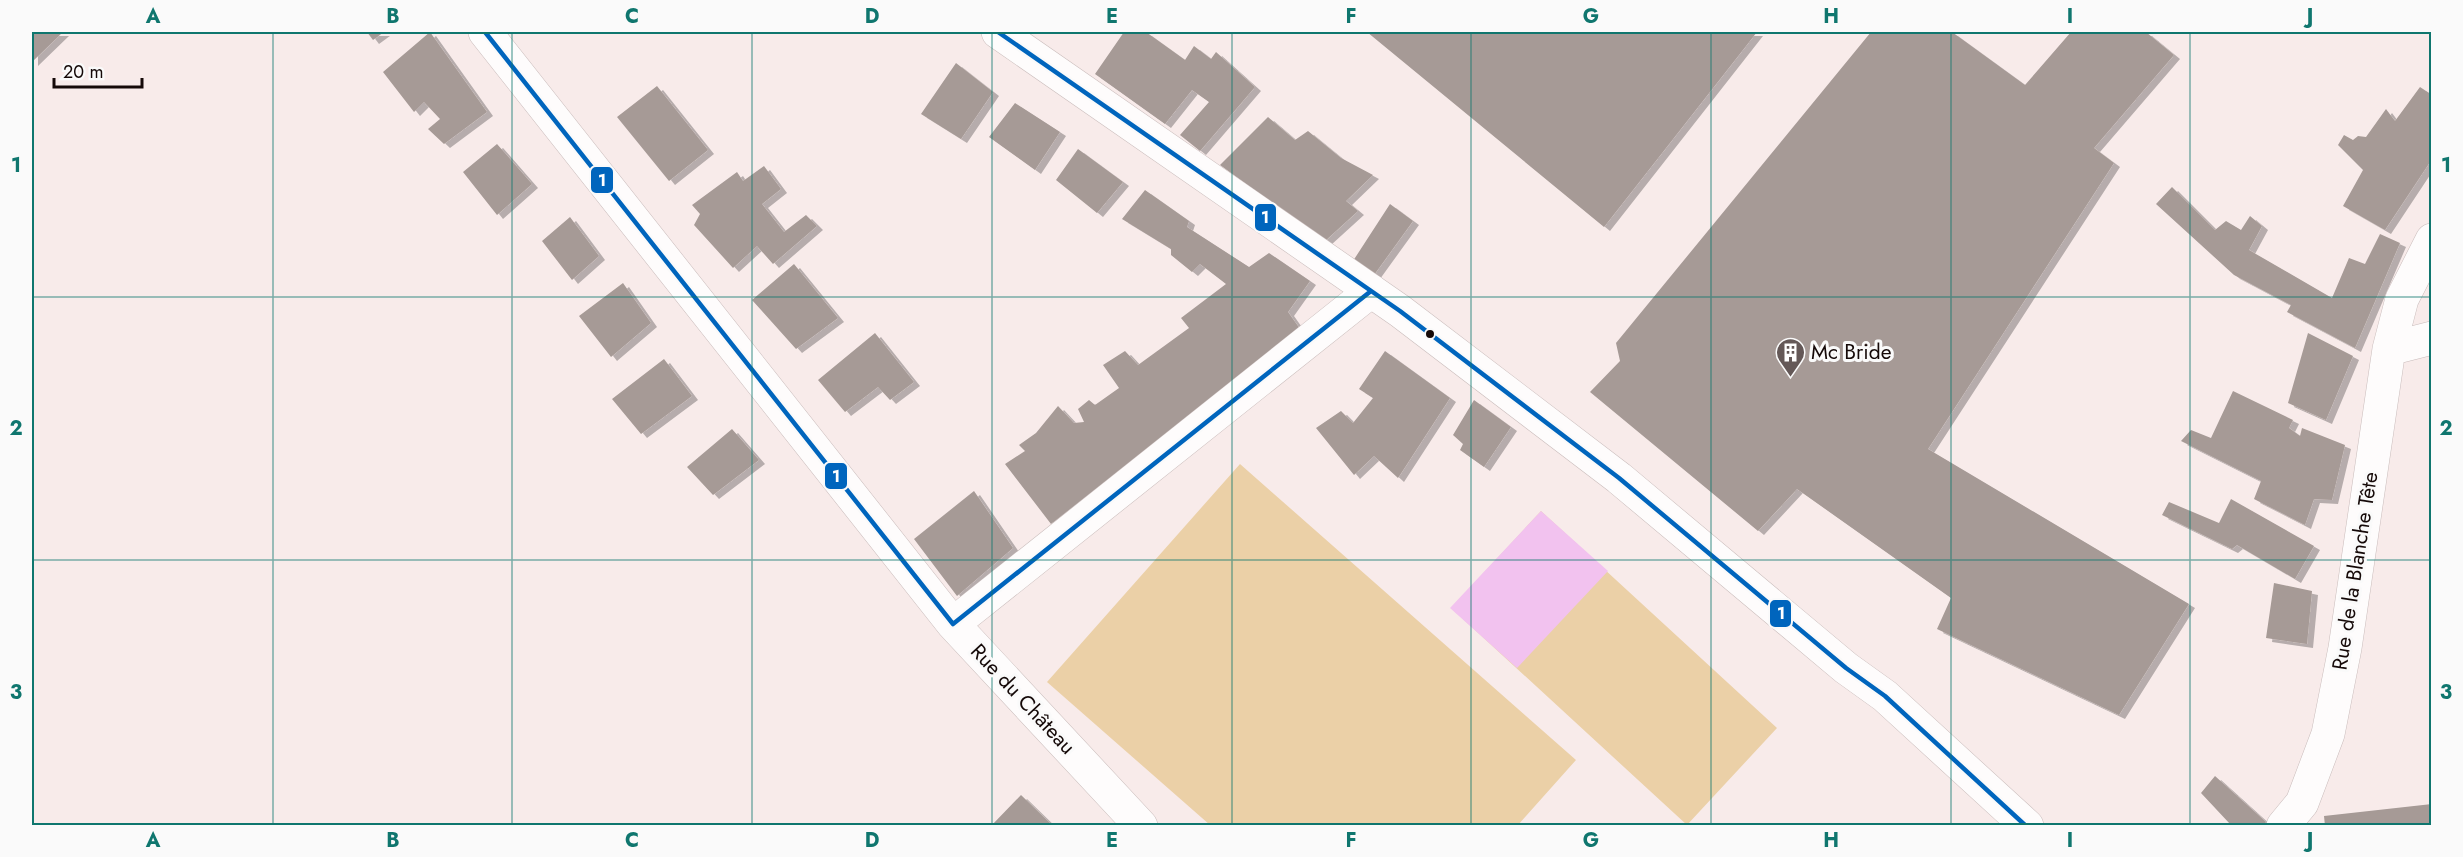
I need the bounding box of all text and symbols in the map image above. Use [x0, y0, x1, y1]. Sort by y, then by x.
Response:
text: A [145, 2, 161, 31]
text: B [386, 2, 400, 31]
text: C [625, 2, 639, 31]
text: D [865, 2, 879, 31]
text: E [1106, 2, 1118, 31]
text: F [1345, 2, 1357, 31]
text: G [1583, 2, 1599, 31]
text: H [1823, 2, 1839, 31]
text: I [2067, 2, 2073, 31]
text: J [2303, 2, 2313, 31]
scale bar [54, 51, 142, 89]
text: 20 m [63, 59, 103, 85]
text: 1 [11, 151, 21, 180]
text: 1 [2441, 151, 2451, 180]
line badge: 1 [590, 166, 614, 194]
text: 1 [598, 169, 606, 192]
line badge: 1 [1254, 203, 1277, 232]
text: 1 [1261, 206, 1269, 229]
unlabelled marker [1424, 328, 1436, 340]
building icon: Mc Bride [1774, 336, 1806, 378]
place label: Mc Bride [1811, 337, 1892, 367]
text: 2 [9, 414, 23, 443]
text: 2 [2439, 414, 2453, 443]
line badge: 1 [824, 462, 848, 490]
text: 1 [832, 465, 840, 488]
street label: Rue de la Blanche Tête [2325, 470, 2386, 672]
line badge: 1 [1769, 599, 1792, 628]
text: 1 [1777, 602, 1785, 625]
street label: Rue du Château [964, 637, 1082, 761]
text: 3 [10, 678, 22, 707]
text: 3 [2440, 678, 2452, 707]
text: A [145, 826, 161, 855]
text: B [386, 826, 400, 855]
text: C [625, 826, 639, 855]
text: D [865, 826, 879, 855]
text: E [1106, 826, 1118, 855]
text: F [1345, 826, 1357, 855]
text: G [1583, 826, 1599, 855]
text: H [1823, 826, 1839, 855]
text: I [2067, 826, 2073, 855]
text: J [2303, 826, 2313, 855]

